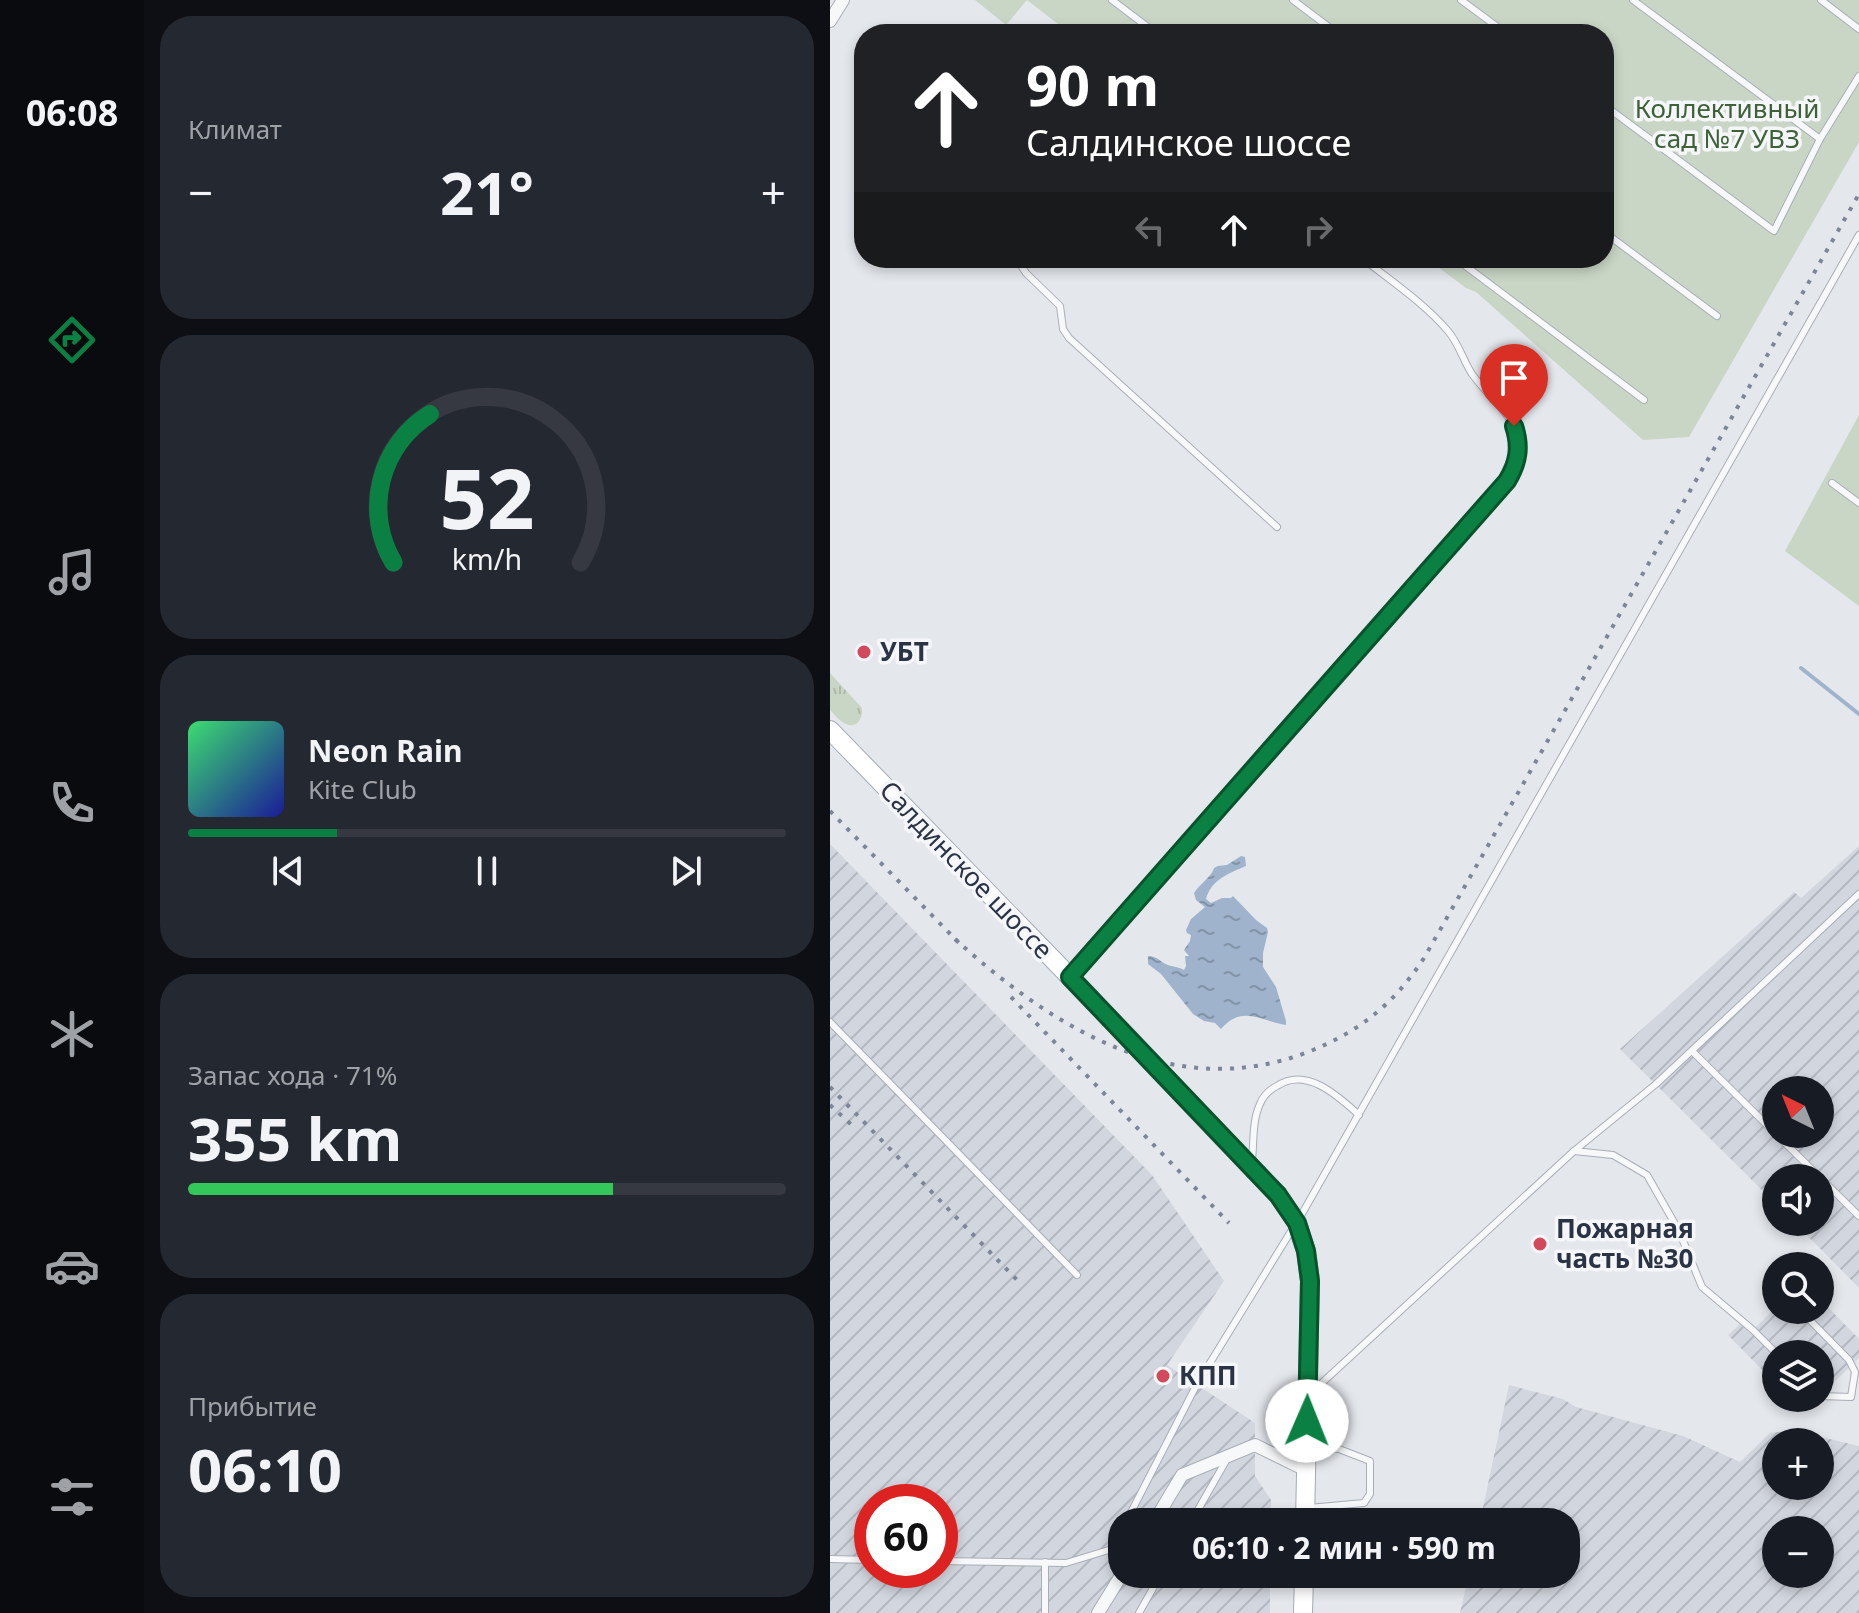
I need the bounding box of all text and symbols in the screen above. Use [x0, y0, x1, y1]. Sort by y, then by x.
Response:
text: 90 m [1026, 46, 1159, 122]
icon: ahead [894, 56, 998, 160]
text: 06:08 [26, 88, 118, 137]
park label: Коллективный сад №7 УВЗ [1635, 90, 1819, 156]
text: Климат [188, 111, 282, 147]
text: Салдинское шоссе [1026, 118, 1351, 167]
text: 21° [440, 151, 534, 233]
text: − [188, 162, 213, 222]
text: + [761, 162, 786, 222]
icon: left [1128, 208, 1172, 252]
icon: ahead [1212, 208, 1256, 252]
icon: right [1296, 208, 1340, 252]
icon: directions [44, 312, 100, 368]
pin [1480, 344, 1548, 426]
icon: arrive [1492, 356, 1536, 400]
text: 52 [439, 440, 535, 553]
text: km/h [452, 539, 522, 578]
icon: music [44, 544, 100, 600]
place label: УБТ [880, 633, 929, 669]
marker: УБТ [855, 643, 873, 661]
text: Neon Rain [308, 730, 462, 771]
text: Kite Club [308, 771, 417, 807]
street label: Салдинское шоссе [872, 772, 1061, 966]
icon: phone [44, 775, 100, 831]
icon: previous [266, 849, 310, 893]
icon: pause [465, 849, 509, 893]
icon: next [664, 849, 708, 893]
icon: climate [44, 1006, 100, 1062]
text: Запас хода · 71% [188, 1057, 397, 1093]
north arrow [1762, 1076, 1834, 1148]
map controls [1762, 1076, 1834, 1588]
text: 355 km [188, 1097, 402, 1179]
button: sound [1762, 1164, 1834, 1236]
place label: Пожарная часть №30 [1556, 1210, 1694, 1276]
marker: Пожарная часть №30 [1531, 1235, 1549, 1253]
icon: car [44, 1238, 100, 1294]
button: search [1762, 1252, 1834, 1324]
button: layers [1762, 1340, 1834, 1412]
place label: КПП [1179, 1357, 1237, 1393]
marker: КПП [1154, 1367, 1172, 1385]
position arrow [1265, 1379, 1349, 1463]
text: Прибытие [188, 1388, 317, 1424]
text: 06:10 [188, 1428, 342, 1510]
button: + [1762, 1428, 1834, 1500]
icon: filters [44, 1469, 100, 1525]
speed limit sign: 60 [854, 1484, 958, 1588]
button: − [1762, 1516, 1834, 1588]
text: 06:10 · 2 мин · 590 m [1192, 1527, 1496, 1568]

